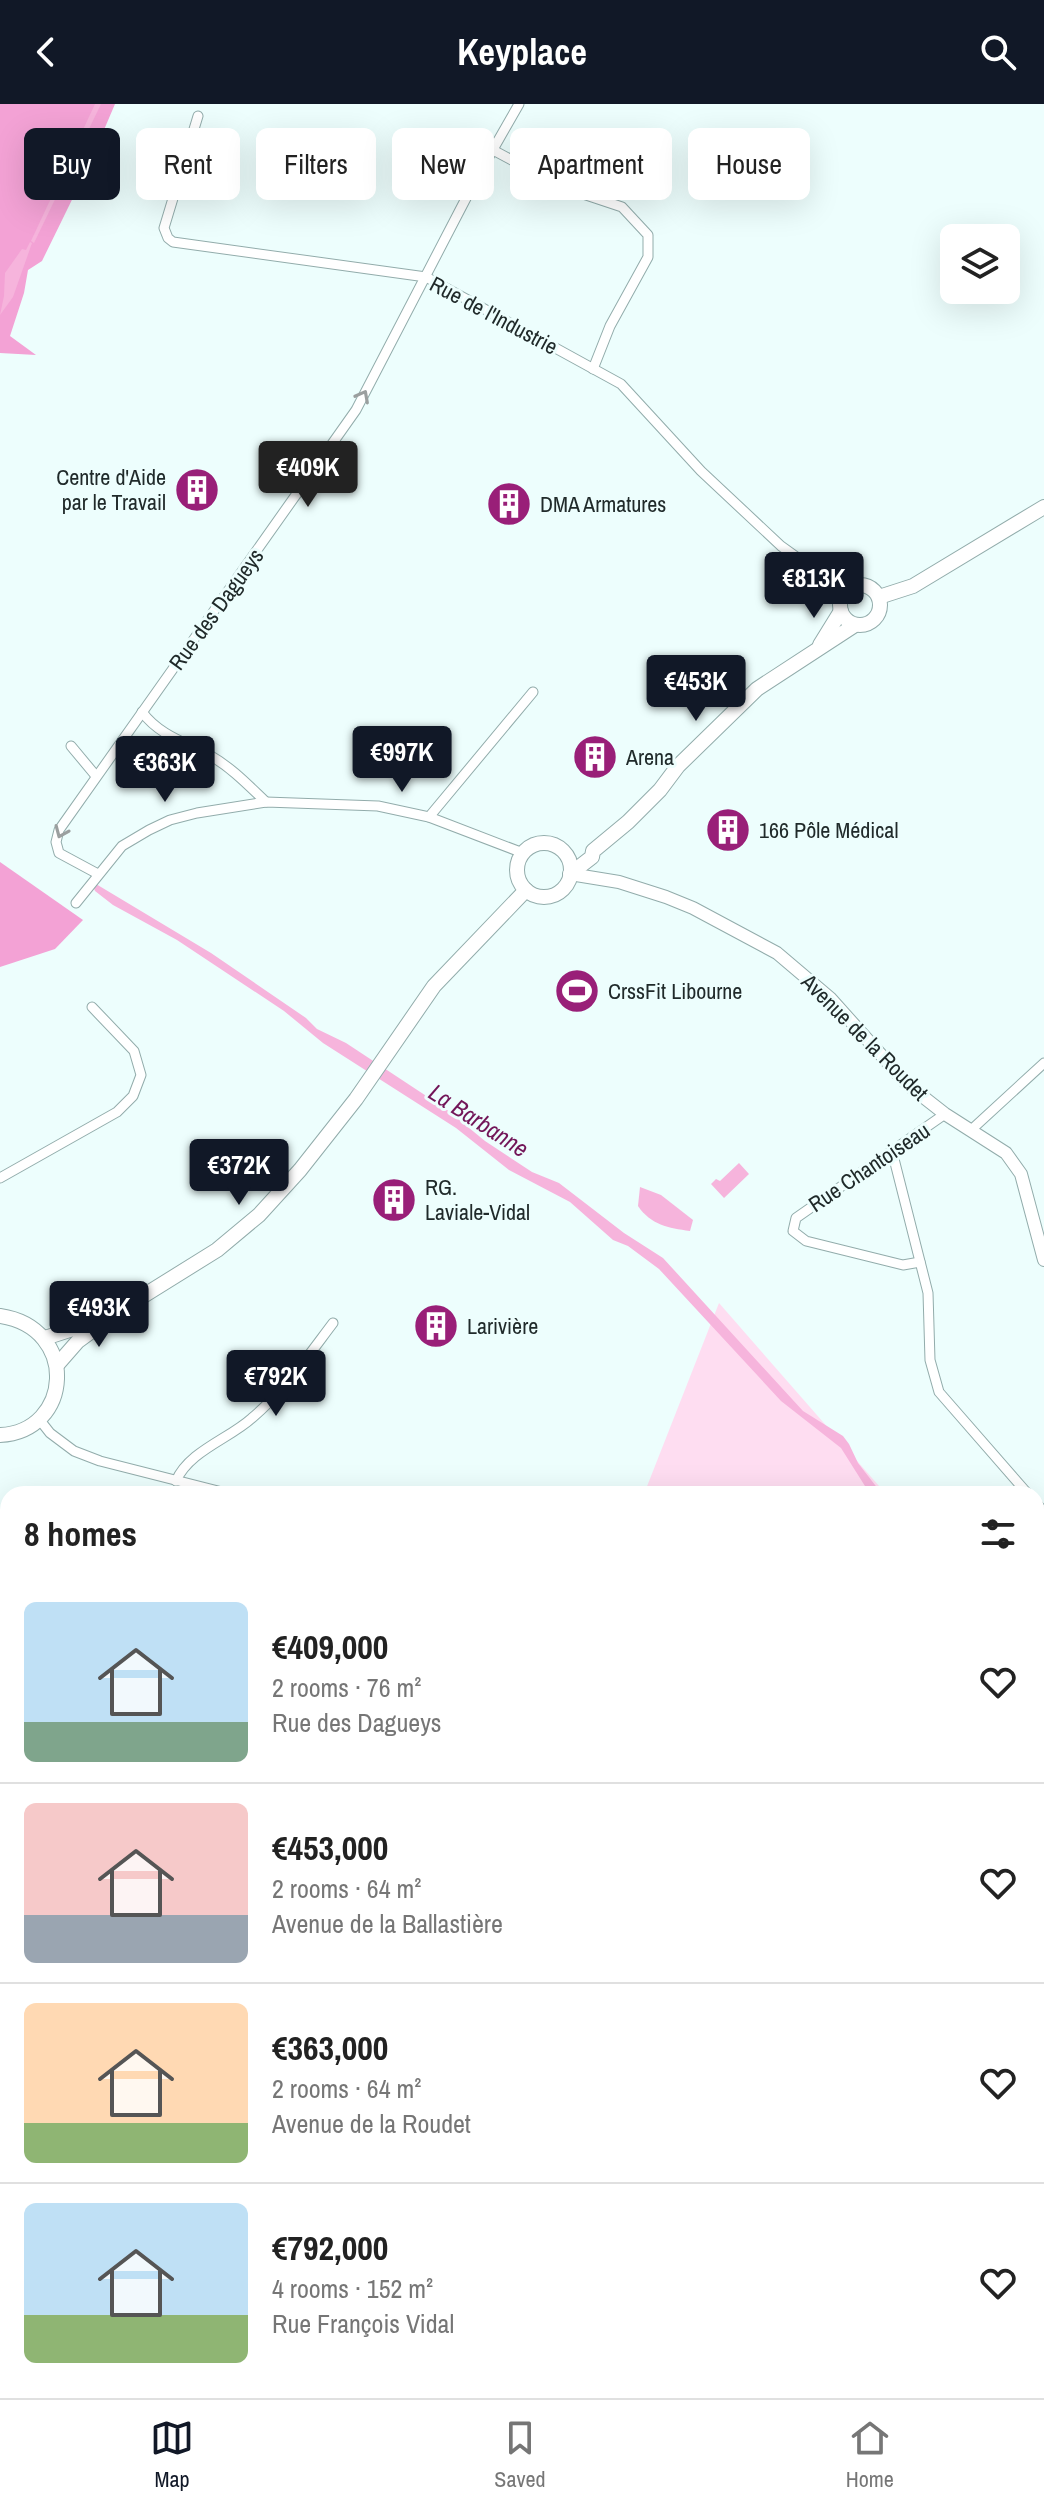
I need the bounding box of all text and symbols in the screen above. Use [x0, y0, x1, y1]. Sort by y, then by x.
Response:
text: Keyplace [457, 28, 587, 76]
icon: back [24, 30, 68, 74]
icon: search [976, 30, 1020, 74]
chip: Buy [24, 128, 120, 200]
chip: Rent [136, 128, 240, 200]
chip: Filters [256, 128, 376, 200]
chip: New [392, 128, 494, 200]
chip: Apartment [510, 128, 672, 200]
chip: House [688, 128, 810, 200]
map controls [940, 224, 1020, 304]
button: layers [940, 224, 1020, 304]
street label: Rue de l'Industrie [425, 269, 563, 361]
one-way arrow [354, 390, 369, 404]
pin: €409K [252, 441, 364, 509]
text: €409K [277, 449, 339, 484]
place label: Centre d'Aide par le Travail [56, 462, 166, 517]
building icon: Centre d'Aide par le Travail [173, 466, 221, 514]
building icon: DMA Armatures [485, 480, 533, 528]
place label: DMA Armatures [540, 489, 666, 519]
street label: Rue des Dagueys [162, 542, 270, 676]
pin: €813K [758, 552, 870, 620]
text: €813K [783, 560, 845, 595]
pin: €453K [640, 655, 752, 723]
text: €453K [665, 663, 727, 698]
pin: €997K [346, 726, 458, 794]
building icon: Arena [571, 733, 619, 781]
text: €997K [371, 734, 433, 769]
pin: €363K [109, 736, 221, 804]
place label: Arena [625, 742, 674, 772]
text: €363K [134, 744, 196, 779]
building icon: 166 Pôle Médical [704, 806, 752, 854]
place label: 166 Pôle Médical [759, 815, 898, 845]
one-way arrow [55, 824, 71, 838]
street label: Avenue de la Roudet [794, 966, 935, 1107]
sports icon: CrssFit Libourne [553, 967, 601, 1015]
place label: CrssFit Libourne [608, 976, 742, 1006]
water label: La Barbanne [423, 1076, 535, 1164]
street label: Rue Chantoiseau [802, 1115, 936, 1219]
pin: €372K [183, 1139, 295, 1207]
text: €372K [208, 1147, 270, 1182]
place label: RG. Laviale-Vidal [425, 1172, 530, 1227]
building icon: RG. Laviale-Vidal [370, 1176, 418, 1224]
pin: €493K [43, 1281, 155, 1349]
text: €493K [68, 1289, 130, 1324]
building icon: Larivière [412, 1302, 460, 1350]
place label: Larivière [467, 1311, 538, 1341]
pin: €792K [220, 1350, 332, 1418]
text: €792K [245, 1358, 307, 1393]
text: 8 homes [24, 1511, 137, 1557]
icon: filters [976, 1512, 1020, 1556]
text: €409,000 [272, 1624, 388, 1670]
icon: home [88, 1634, 184, 1730]
icon: heart [976, 1660, 1020, 1704]
text: 2 rooms · 76 m² [272, 1670, 421, 1705]
text: Rue des Dagueys [272, 1705, 441, 1740]
text: €453,000 [272, 1825, 388, 1871]
icon: home [88, 1835, 184, 1931]
icon: heart [976, 1861, 1020, 1905]
text: 2 rooms · 64 m² [272, 1871, 421, 1906]
text: Avenue de la Ballastière [272, 1906, 503, 1941]
text: €363,000 [272, 2025, 388, 2071]
icon: home [88, 2035, 184, 2131]
icon: heart [976, 2061, 1020, 2105]
text: 2 rooms · 64 m² [272, 2071, 421, 2106]
text: Avenue de la Roudet [272, 2106, 471, 2141]
text: €792,000 [272, 2225, 388, 2271]
icon: home [88, 2235, 184, 2331]
icon: heart [976, 2261, 1020, 2305]
text: 4 rooms · 152 m² [272, 2271, 433, 2306]
text: Rue François Vidal [272, 2306, 454, 2341]
tab: Map [150, 2416, 194, 2494]
tab: Saved [494, 2416, 546, 2494]
tab: Home [846, 2416, 894, 2494]

